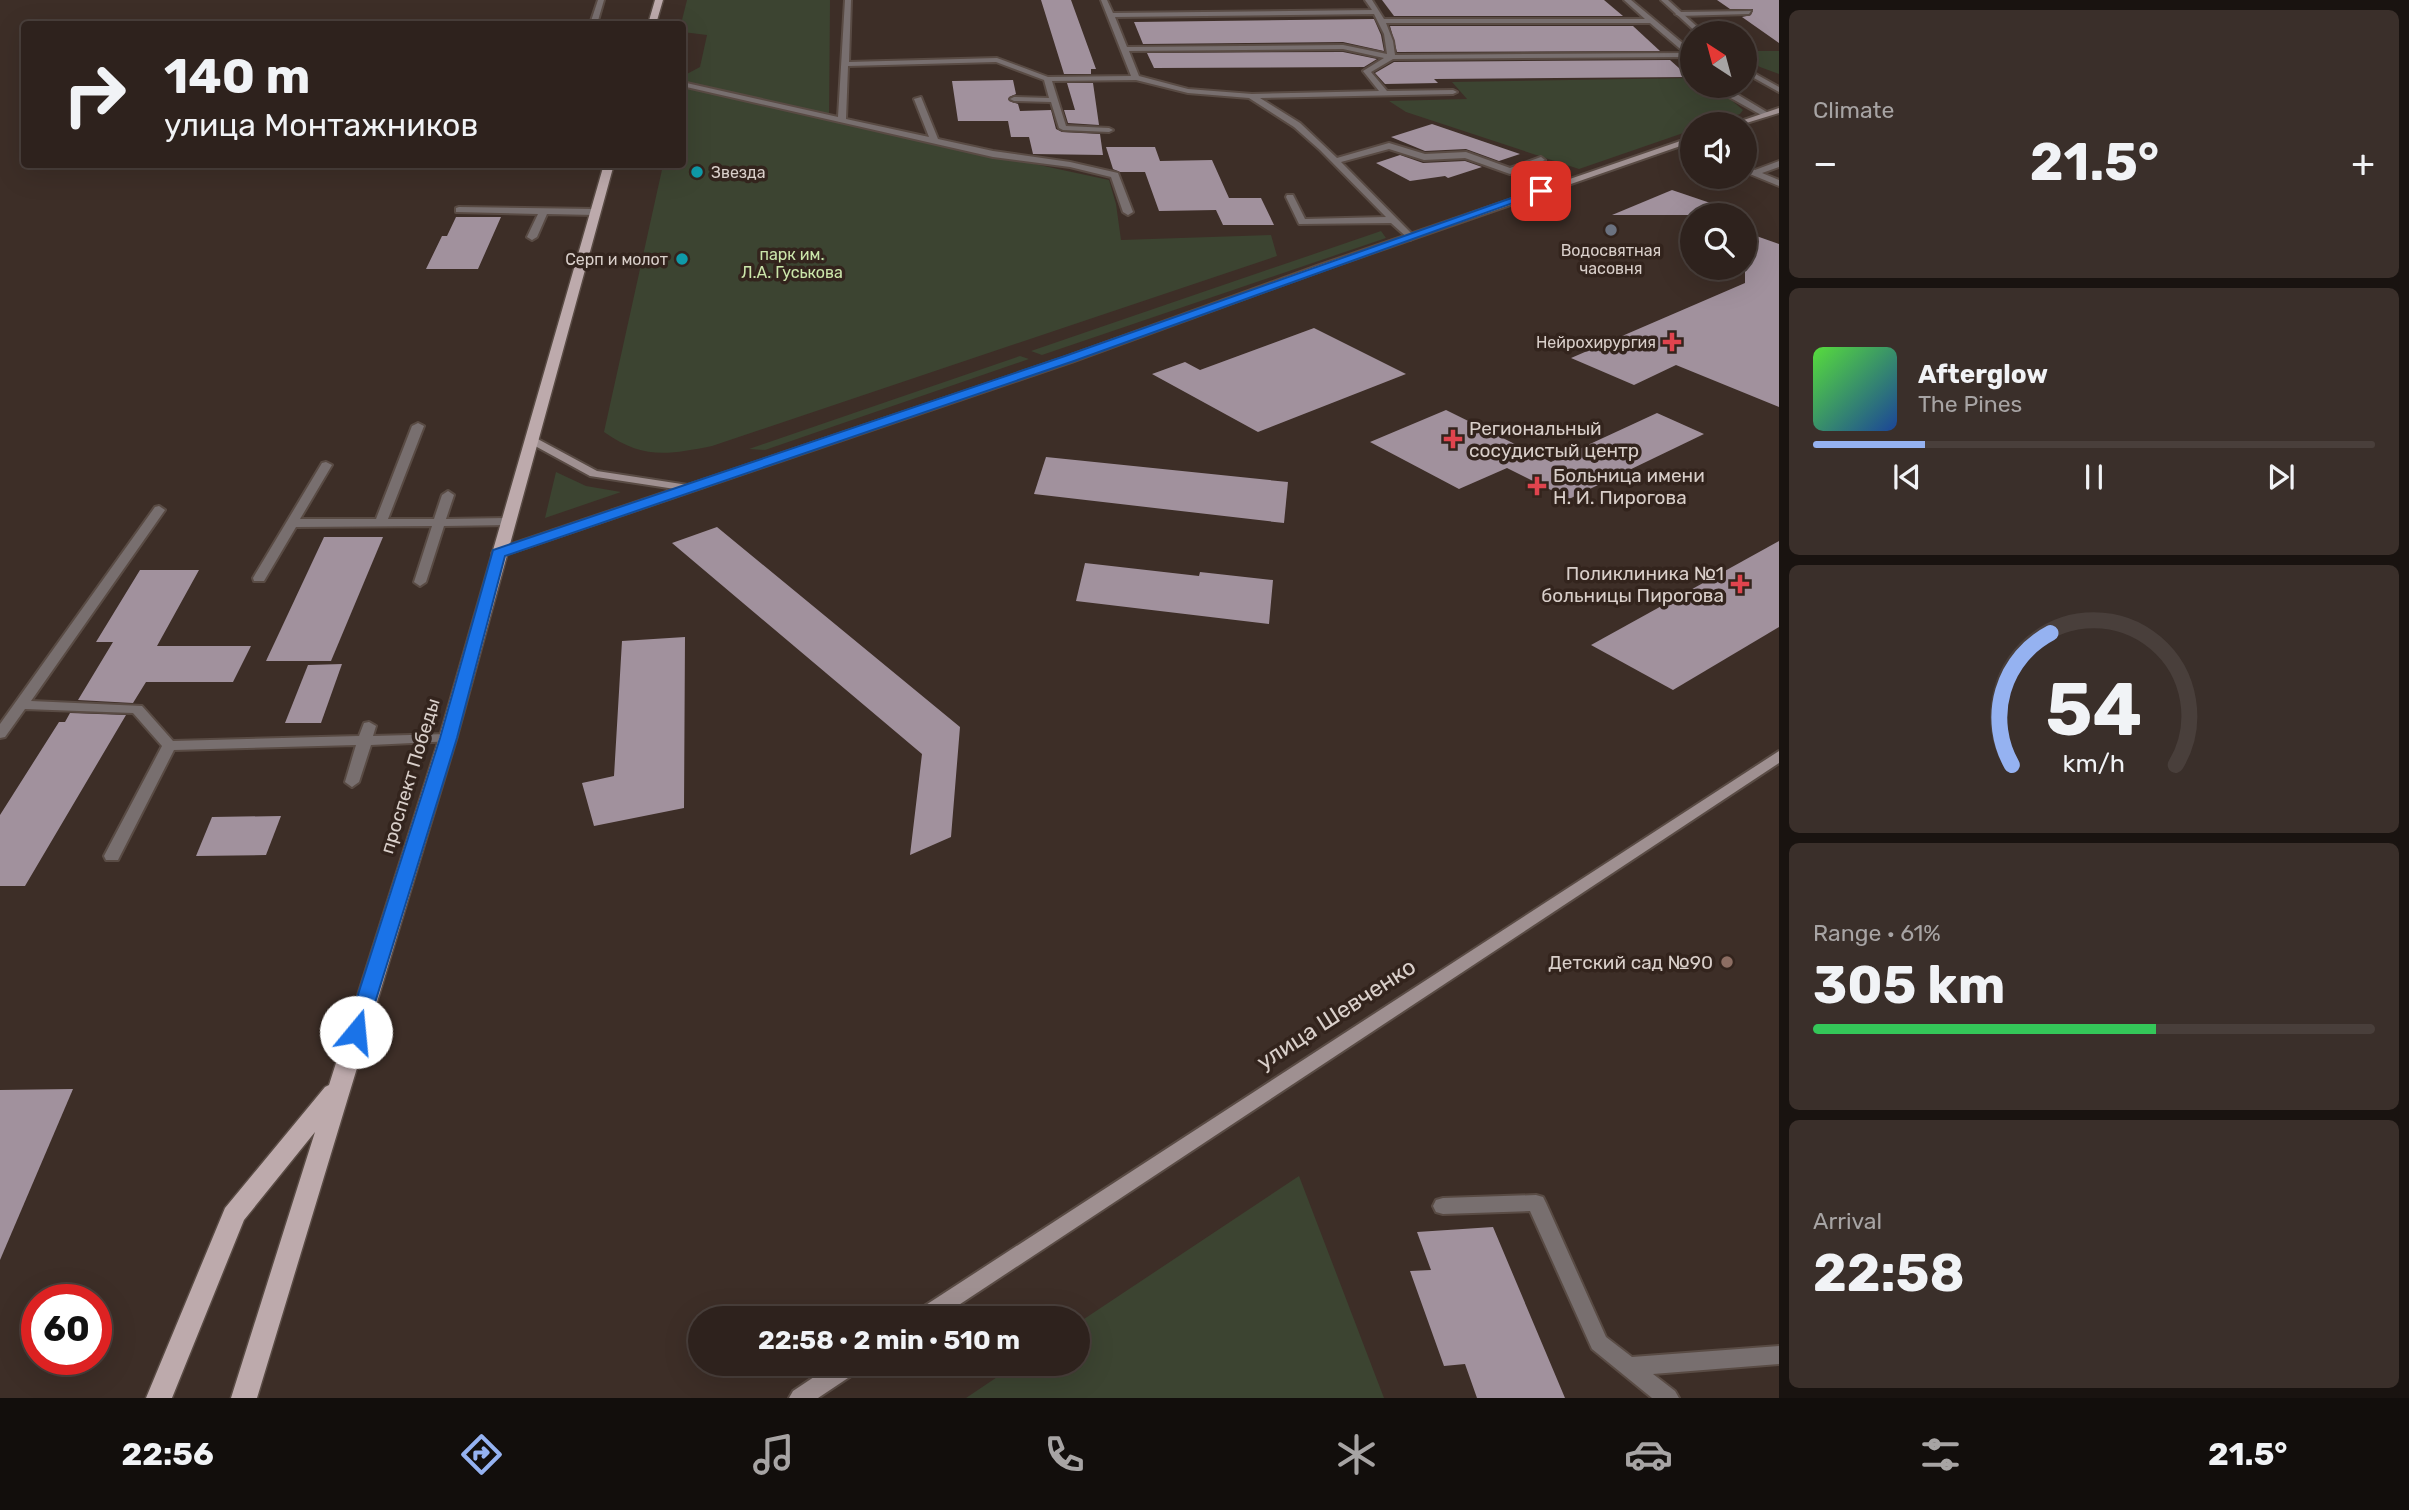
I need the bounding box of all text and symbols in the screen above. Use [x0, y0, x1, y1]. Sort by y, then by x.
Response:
north arrow [1680, 21, 1757, 98]
map controls [1680, 21, 1757, 280]
text: 140 m [164, 47, 310, 105]
icon: right [49, 49, 140, 140]
text: Climate [1813, 96, 1894, 124]
text: улица Монтажников [164, 106, 478, 144]
button: sound [1680, 112, 1757, 189]
text: 21.5° [2030, 131, 2159, 193]
text: − [1813, 140, 1838, 186]
text: + [2351, 140, 2375, 186]
pin [1511, 161, 1571, 221]
place label: Звезда [711, 163, 766, 182]
marker: Звезда [689, 164, 705, 180]
icon: arrive [1522, 172, 1560, 210]
button: search [1680, 203, 1757, 280]
marker: Водосвятная часовня [1603, 222, 1619, 238]
place label: Водосвятная часовня [1561, 241, 1661, 278]
park label: парк им. Л.А. Гуськова [741, 245, 843, 282]
place label: Серп и молот [565, 250, 668, 269]
marker: Серп и молот [674, 251, 690, 267]
marker: Нейрохирургия [1662, 332, 1682, 352]
place label: Нейрохирургия [1536, 333, 1656, 352]
text: Afterglow [1918, 359, 2048, 390]
text: The Pines [1918, 390, 2022, 418]
place label: Региональный сосудистый центр [1469, 417, 1639, 462]
marker: Региональный сосудистый центр [1443, 429, 1463, 449]
icon: previous [1888, 458, 1926, 496]
icon: pause [2075, 458, 2113, 496]
icon: next [2262, 458, 2300, 496]
place label: Больница имени Н. И. Пирогова [1553, 464, 1705, 509]
marker: Больница имени Н. И. Пирогова [1527, 476, 1547, 496]
place label: Поликлиника №1 больницы Пирогова [1541, 562, 1724, 607]
marker: Поликлиника №1 больницы Пирогова [1730, 574, 1750, 594]
text: 54 [2046, 667, 2142, 753]
street label: проспект Победы [375, 695, 445, 857]
text: km/h [2063, 749, 2125, 778]
text: Range · 61% [1813, 919, 1941, 947]
place label: Детский сад №90 [1548, 951, 1713, 974]
street label: улица Шевченко [1251, 952, 1421, 1076]
marker: Детский сад №90 [1719, 954, 1735, 970]
text: 305 km [1813, 954, 2005, 1016]
position arrow [319, 995, 393, 1069]
text: Arrival [1813, 1207, 1882, 1235]
text: 22:58 [1813, 1242, 1965, 1304]
speed limit sign: 60 [21, 1284, 112, 1375]
text: 22:58 · 2 min · 510 m [758, 1325, 1020, 1356]
icon: directions [457, 1430, 506, 1479]
icon: music [749, 1430, 798, 1479]
icon: phone [1040, 1430, 1089, 1479]
icon: climate [1332, 1430, 1381, 1479]
icon: car [1624, 1430, 1673, 1479]
icon: filters [1916, 1430, 1965, 1479]
text: 22:56 [121, 1435, 214, 1473]
text: 21.5° [2208, 1435, 2288, 1473]

